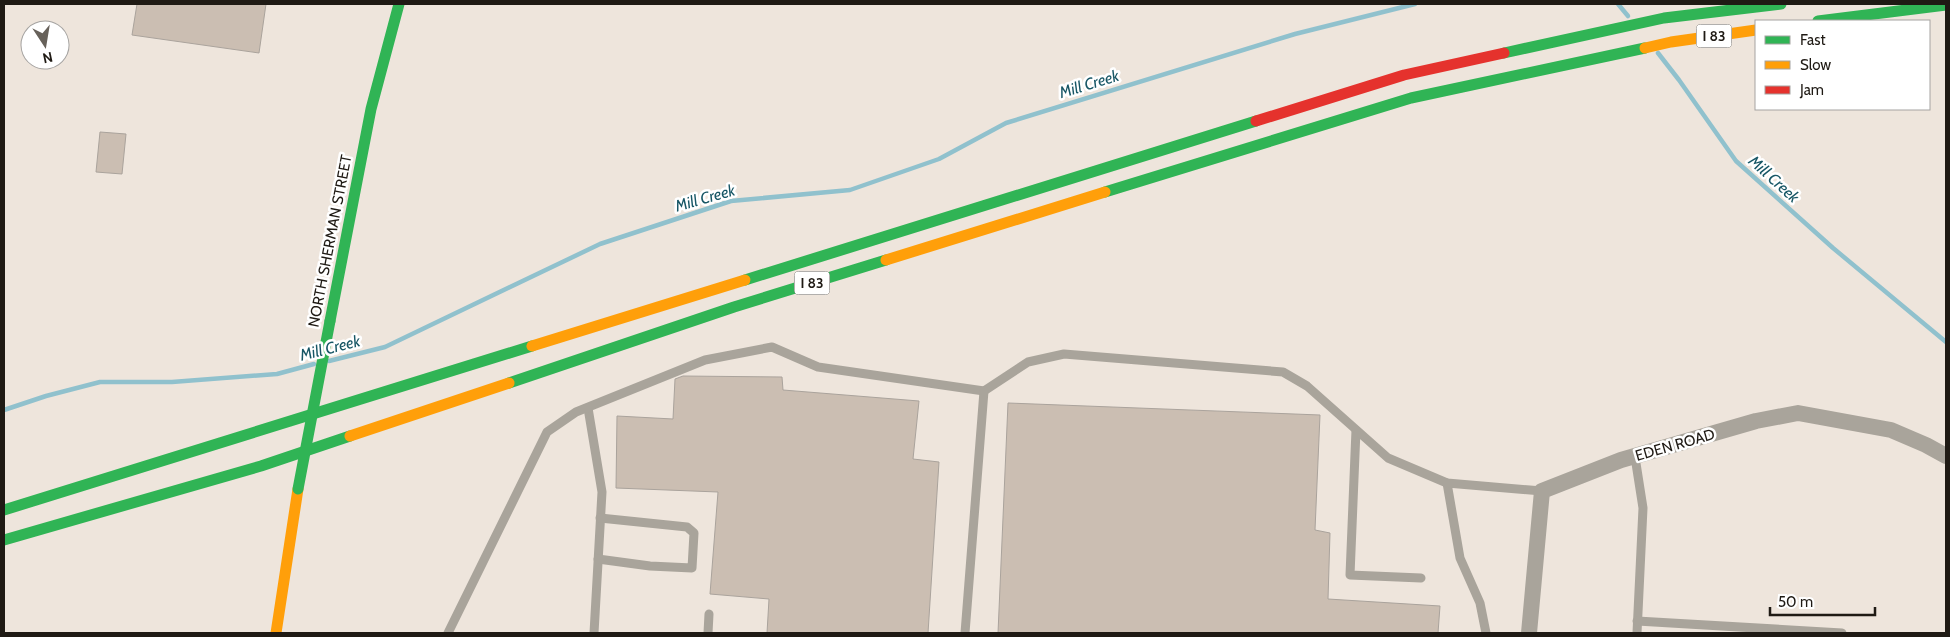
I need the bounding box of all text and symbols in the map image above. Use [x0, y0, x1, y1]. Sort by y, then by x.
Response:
north arrow [20, 20, 70, 70]
legend [1755, 20, 1930, 110]
road number: I 83 [1696, 24, 1732, 48]
text: Fast [1800, 31, 1825, 49]
text: N [41, 48, 54, 68]
text: Slow [1800, 56, 1831, 74]
water label: Mill Creek [1056, 66, 1122, 102]
text: Jam [1799, 81, 1824, 99]
water label: Mill Creek [1744, 151, 1804, 207]
street label: NORTH SHERMAN STREET [304, 153, 356, 329]
water label: Mill Creek [672, 180, 738, 216]
road number: I 83 [794, 272, 830, 294]
water label: Mill Creek [297, 331, 363, 365]
street label: EDEN ROAD [1633, 425, 1717, 465]
scale bar [1770, 584, 1875, 616]
text: 50 m [1778, 593, 1813, 611]

